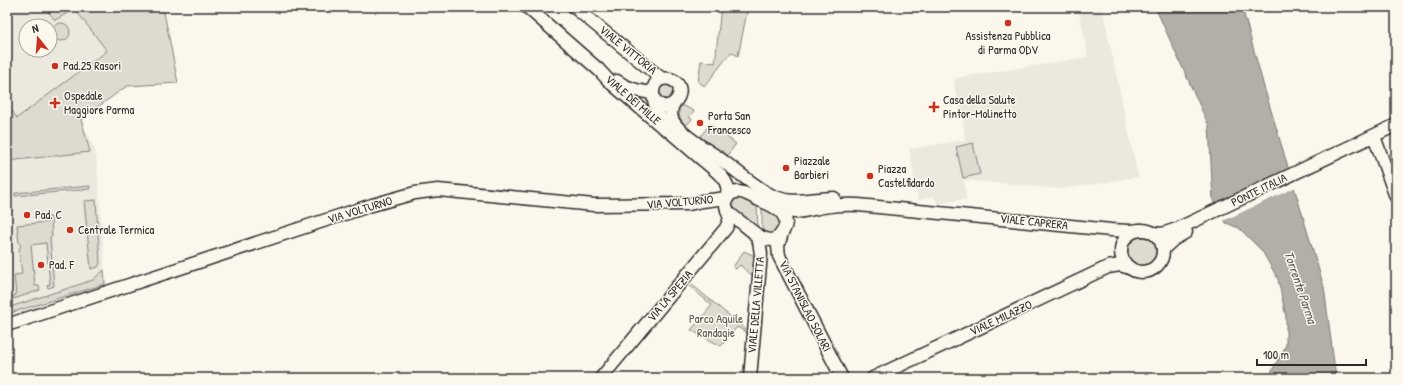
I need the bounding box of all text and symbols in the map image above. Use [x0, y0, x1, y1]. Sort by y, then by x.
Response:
north arrow [18, 18, 58, 58]
marker: Assistenza Pubblica di Parma ODV [1003, 18, 1013, 28]
text: N [30, 21, 40, 36]
street label: VIALE VITTORIA [596, 21, 661, 78]
place label: Assistenza Pubblica di Parma ODV [965, 27, 1051, 58]
place label: Pad.25 Rasori [63, 57, 121, 74]
marker: Pad.25 Rasori [50, 61, 60, 71]
street label: VIALE DEI MILLE [602, 71, 665, 129]
place label: Ospedale Maggiore Parma [64, 87, 134, 118]
place label: Casa della Salute Pintor-Molinetto [943, 91, 1017, 122]
marker: Ospedale Maggiore Parma [49, 97, 61, 109]
marker: Casa della Salute Pintor-Molinetto [928, 101, 940, 113]
place label: Porta San Francesco [707, 107, 751, 138]
marker: Porta San Francesco [695, 118, 705, 128]
place label: Piazzale Barbieri [794, 152, 830, 183]
place label: Piazza Castelfidardo [878, 160, 934, 191]
marker: Piazzale Barbieri [781, 163, 791, 173]
street label: PONTE ITALIA [1228, 169, 1290, 210]
marker: Piazza Castelfidardo [865, 171, 875, 181]
street label: VIA VOLTURNO [646, 190, 714, 213]
street label: VIA VOLTURNO [325, 192, 395, 227]
place label: Pad. C [35, 206, 62, 223]
street label: VIALE CAPRERA [999, 209, 1069, 234]
marker: Pad. C [22, 210, 32, 220]
place label: Centrale Termica [78, 221, 154, 238]
marker: Centrale Termica [65, 225, 75, 235]
water label: Torrente Parma [1280, 248, 1322, 327]
place label: Pad. F [49, 256, 74, 273]
street label: VIALE DELLA VILLETTA [743, 256, 768, 354]
street label: VIA STANISLAO SOLARI [775, 257, 836, 354]
marker: Pad. F [36, 260, 46, 270]
street label: VIA LA SPEZIA [643, 266, 696, 325]
street label: VIALE MILAZZO [967, 296, 1035, 339]
park label: Parco Aquile Randagie [689, 310, 743, 341]
scale bar [1257, 341, 1366, 367]
text: 100 m [1263, 346, 1289, 363]

